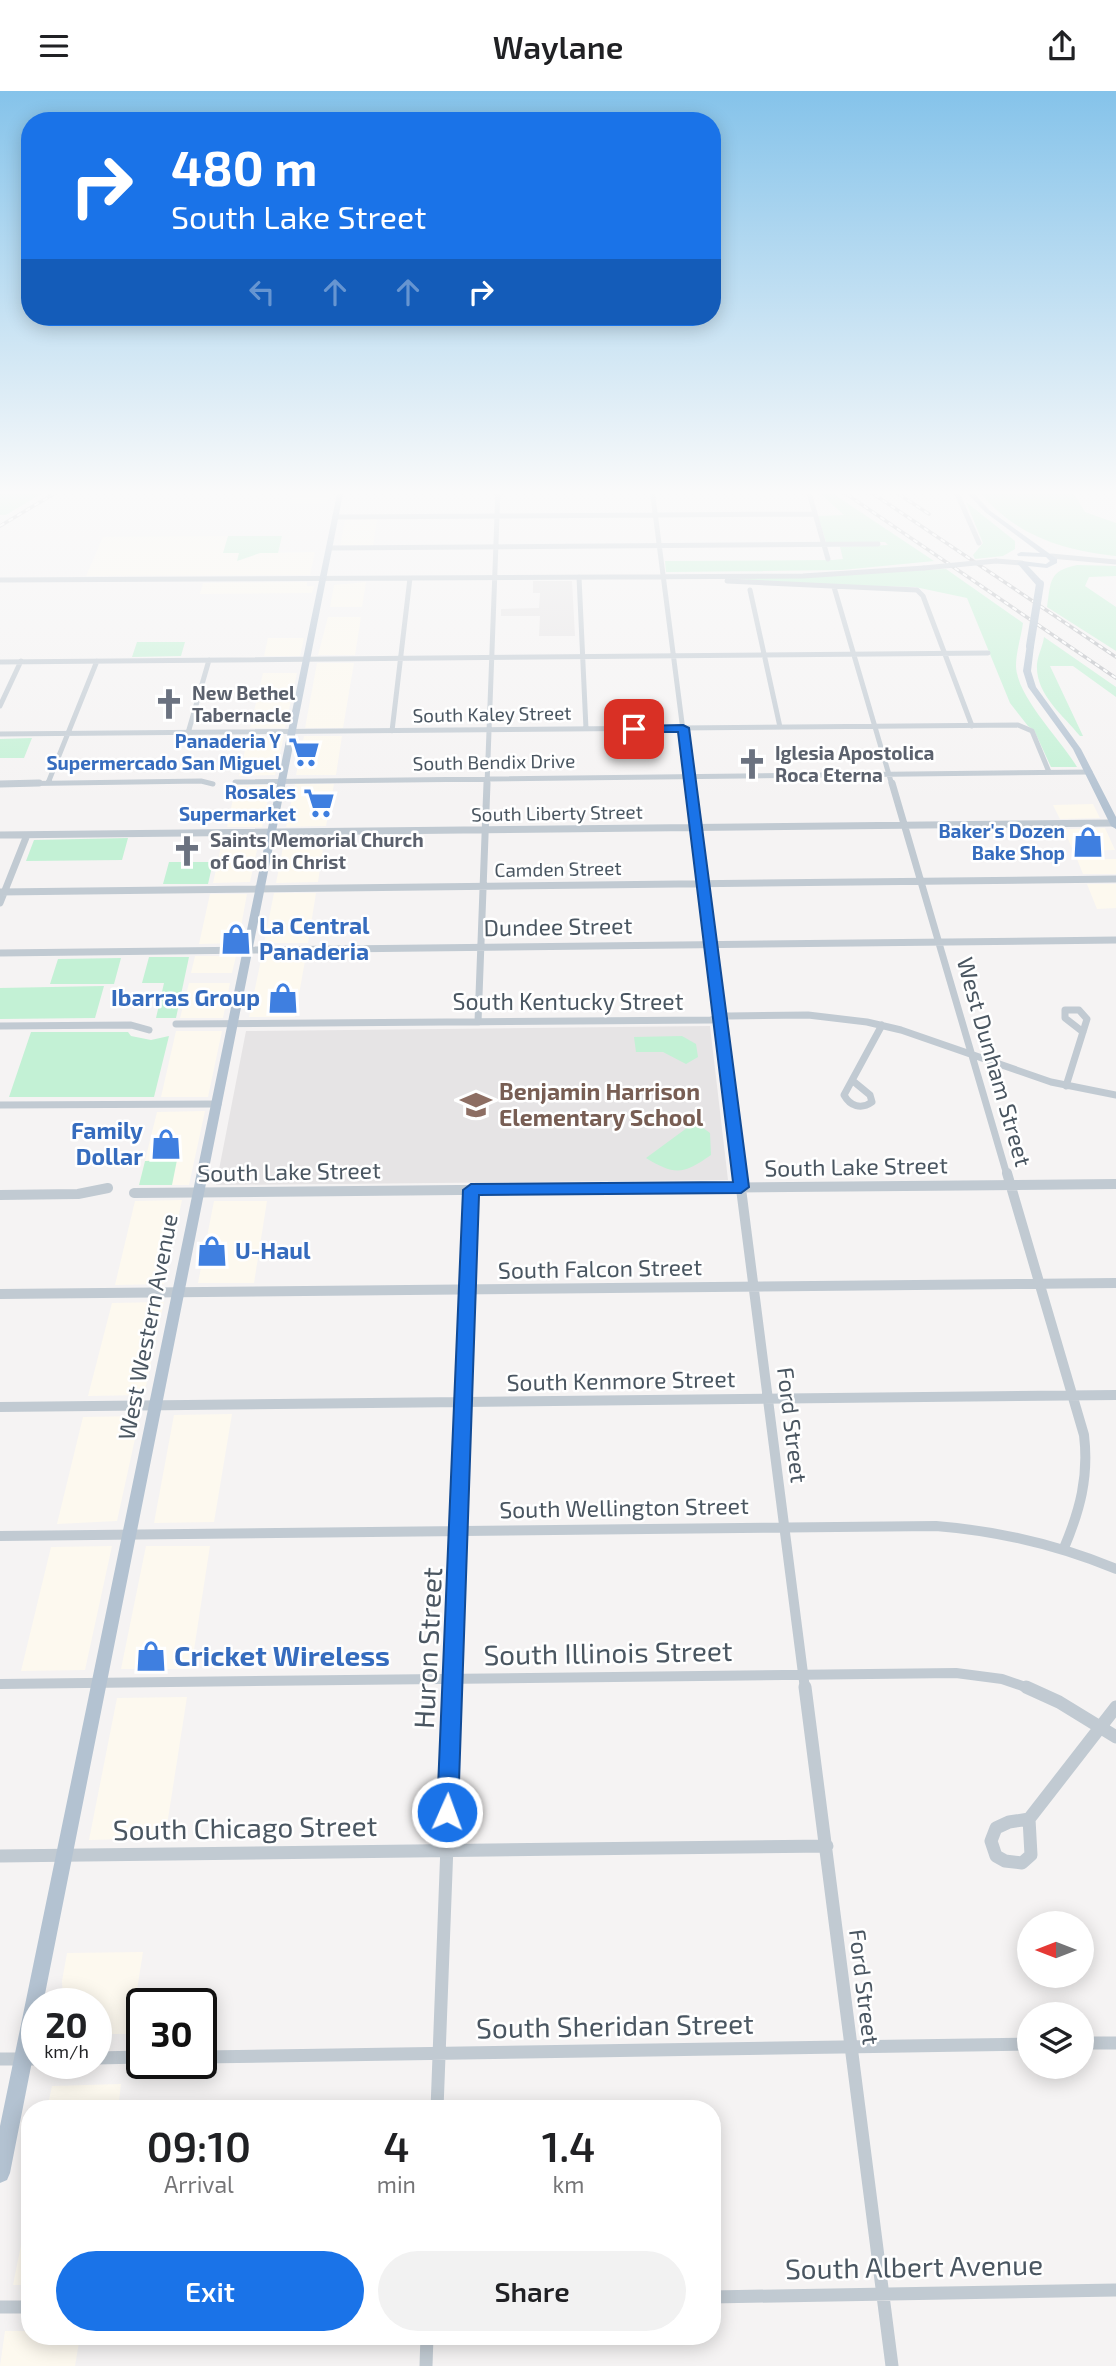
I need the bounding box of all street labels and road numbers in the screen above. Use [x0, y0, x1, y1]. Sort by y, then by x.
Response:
street label: South Kaley Street [412, 701, 572, 726]
street label: South Bendix Drive [412, 749, 576, 774]
street label: South Liberty Street [471, 800, 643, 825]
street label: Camden Street [494, 856, 622, 881]
street label: Dundee Street [483, 911, 633, 941]
street label: West Dunham Street [952, 954, 1038, 1170]
street label: South Kentucky Street [453, 987, 684, 1015]
street label: South Lake Street [764, 1150, 948, 1182]
street label: South Lake Street [197, 1155, 381, 1187]
street label: West Western Avenue [111, 1211, 183, 1442]
street label: South Falcon Street [498, 1252, 703, 1284]
street label: South Kenmore Street [506, 1364, 736, 1396]
street label: Ford Street [772, 1365, 814, 1485]
street label: South Wellington Street [499, 1491, 749, 1523]
street label: Huron Street [406, 1566, 448, 1730]
street label: South Illinois Street [483, 1633, 733, 1671]
street label: South Chicago Street [112, 1808, 377, 1846]
street label: Ford Street [844, 1927, 886, 2047]
street label: South Sheridan Street [476, 2006, 754, 2044]
street label: South Albert Avenue [785, 2247, 1043, 2285]

